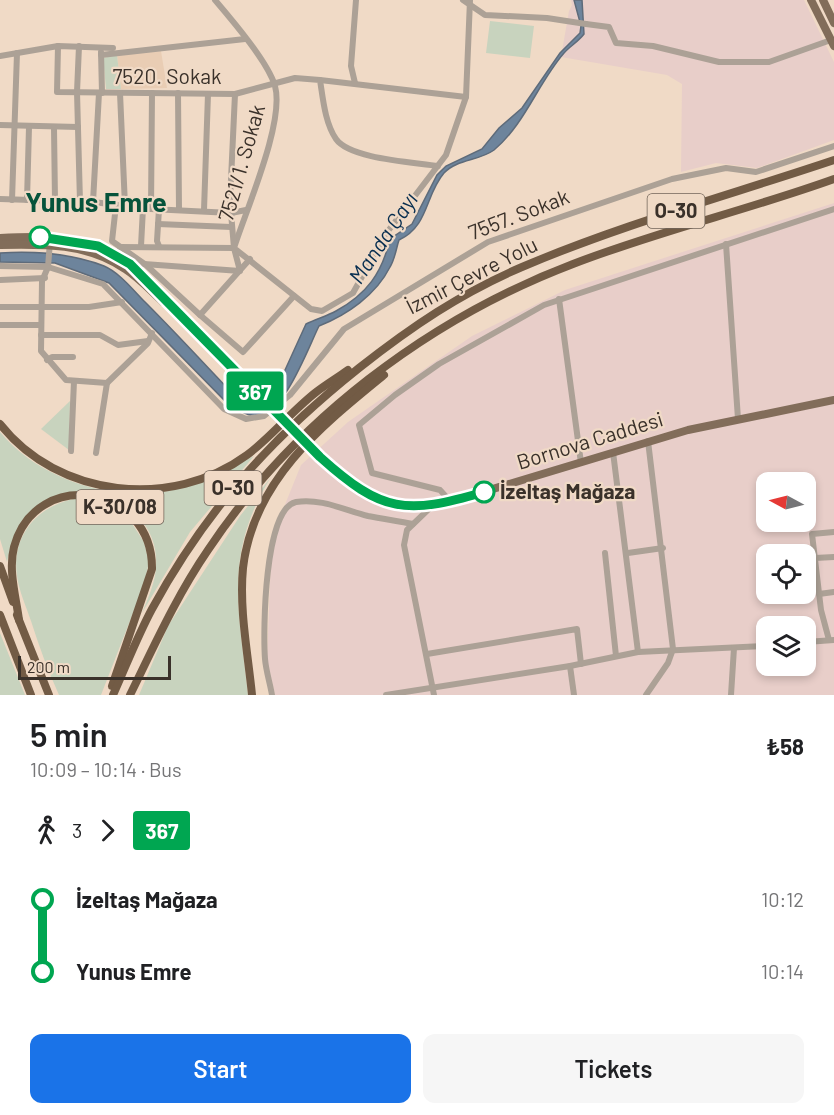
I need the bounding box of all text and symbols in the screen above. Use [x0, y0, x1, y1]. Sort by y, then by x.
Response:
street label: 7520. Sokak [112, 63, 222, 88]
street label: 7521/1. Sokak [212, 101, 269, 224]
street label: 7557. Sokak [465, 183, 572, 244]
district label: Yunus Emre [25, 185, 167, 217]
water label: Manda Çayı [342, 187, 422, 288]
road number: O-30 [648, 194, 704, 228]
unlabelled marker [29, 226, 51, 248]
street label: İzmir Çevre Yolu [401, 231, 541, 318]
line badge: 367 [220, 372, 290, 410]
text: 367 [238, 379, 272, 404]
street label: Bornova Caddesi [513, 405, 666, 474]
road number: O-30 [204, 471, 262, 505]
north arrow [756, 472, 816, 532]
map controls [756, 472, 816, 676]
place label: İzeltaş Mağaza [500, 478, 635, 503]
marker: İzeltaş Mağaza [473, 481, 495, 503]
road number: K-30/08 [76, 490, 164, 524]
button: locate [756, 544, 816, 604]
button: layers [756, 616, 816, 676]
scale bar [18, 653, 171, 680]
text: 200 m [27, 657, 70, 676]
text: 5 min [30, 714, 108, 754]
text: ₺58 [766, 733, 804, 759]
text: 10:09 – 10:14 · Bus [30, 757, 182, 781]
icon: walk [30, 814, 63, 847]
icon: forward [91, 814, 124, 847]
text: 3 [72, 818, 82, 842]
text: 367 [145, 818, 178, 843]
text: İzeltaş Mağaza [76, 886, 218, 912]
text: 10:12 [761, 887, 804, 911]
text: Yunus Emre [76, 958, 191, 984]
text: 10:14 [761, 959, 804, 983]
button: Start [30, 1034, 411, 1103]
button: Tickets [423, 1034, 804, 1103]

